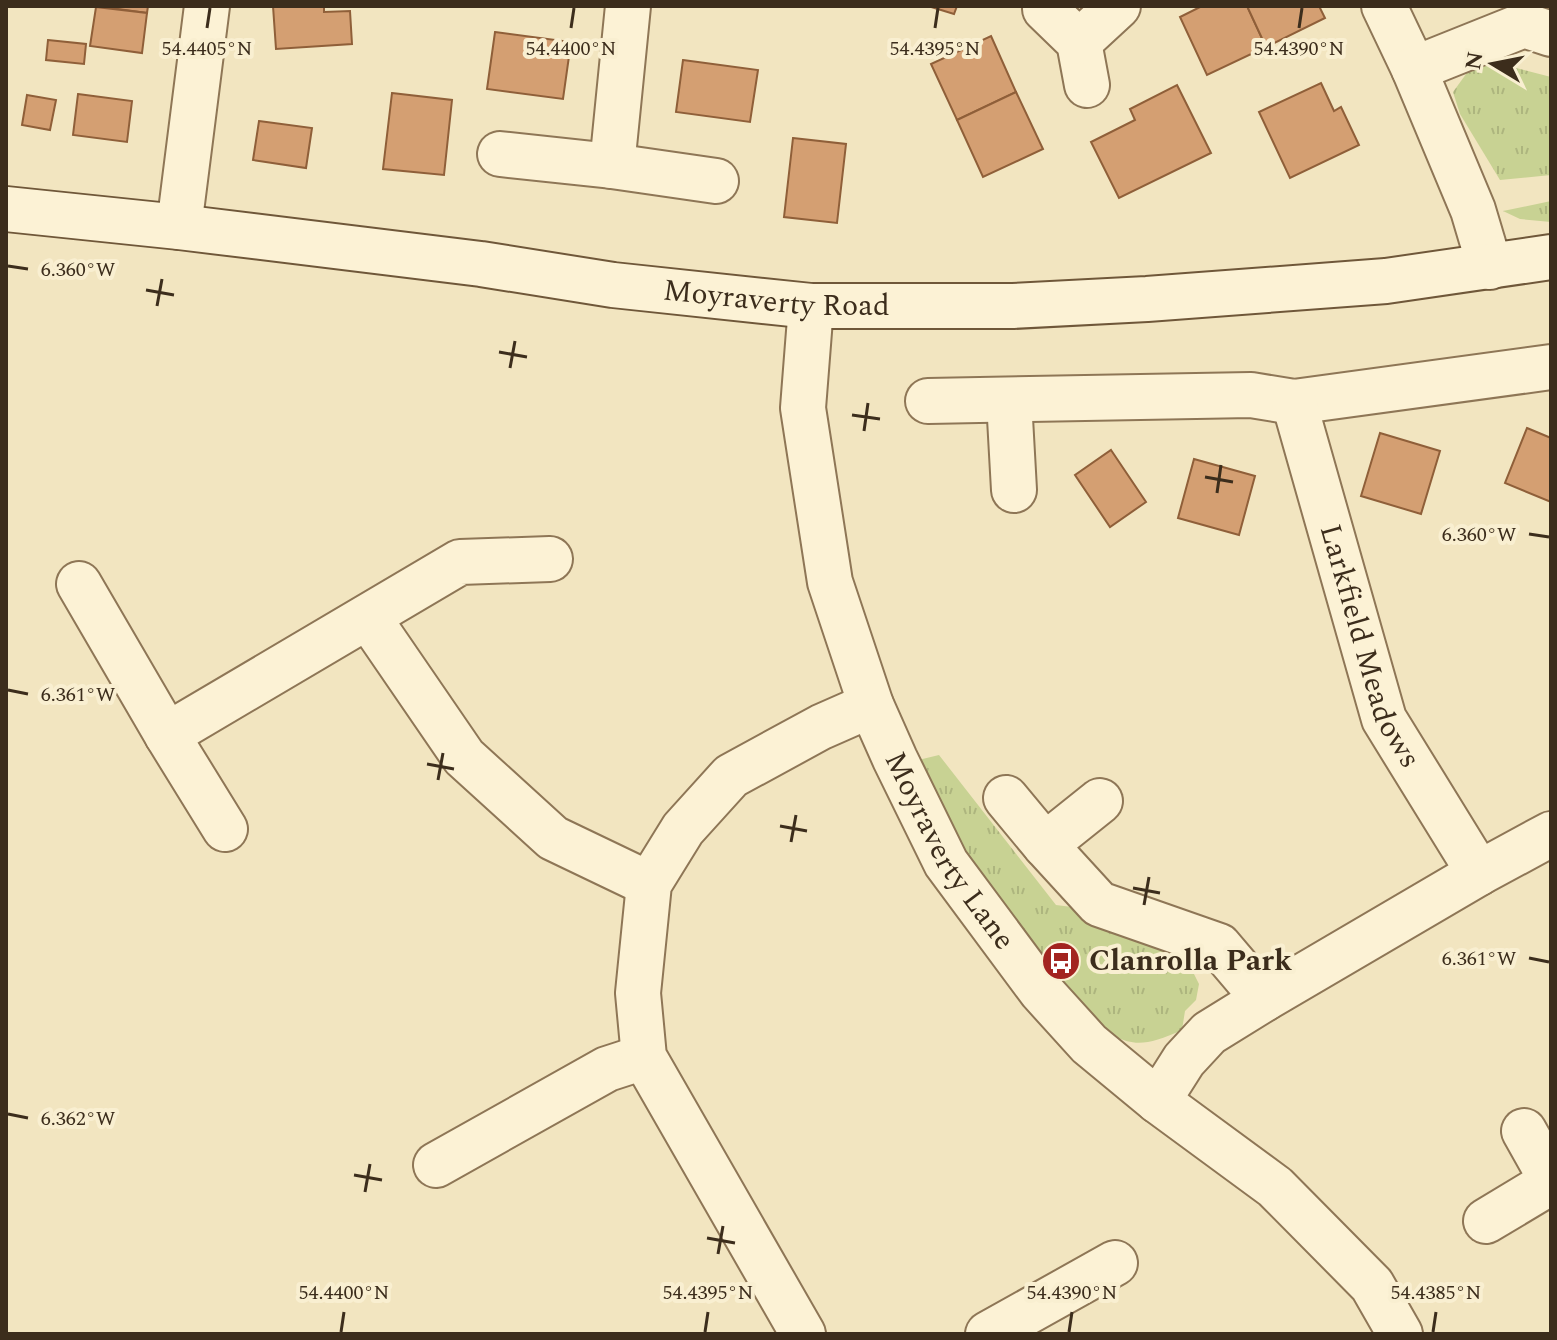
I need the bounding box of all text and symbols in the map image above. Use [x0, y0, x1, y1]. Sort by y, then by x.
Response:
north arrow [1453, 24, 1533, 104]
text: 54.4405°N [162, 34, 252, 64]
text: 54.4400°N [526, 34, 616, 64]
text: 54.4395°N [890, 34, 980, 64]
text: 54.4390°N [1254, 34, 1344, 64]
text: N [1457, 49, 1493, 72]
text: 6.360°W [41, 255, 116, 285]
street label: Moyraverty Road [661, 267, 890, 329]
street label: Larkfield Meadows [1307, 519, 1432, 777]
text: 6.360°W [1442, 520, 1517, 550]
text: 6.361°W [41, 680, 116, 710]
street label: Moyraverty Lane [872, 744, 1026, 960]
place label: Clanrolla Park [1089, 938, 1292, 984]
bus stop icon: Clanrolla Park [1040, 940, 1082, 982]
text: 6.361°W [1442, 944, 1517, 974]
text: 6.362°W [41, 1104, 116, 1134]
text: 54.4400°N [299, 1278, 389, 1308]
text: 54.4395°N [663, 1278, 753, 1308]
text: 54.4390°N [1027, 1278, 1117, 1308]
text: 54.4385°N [1391, 1278, 1481, 1308]

